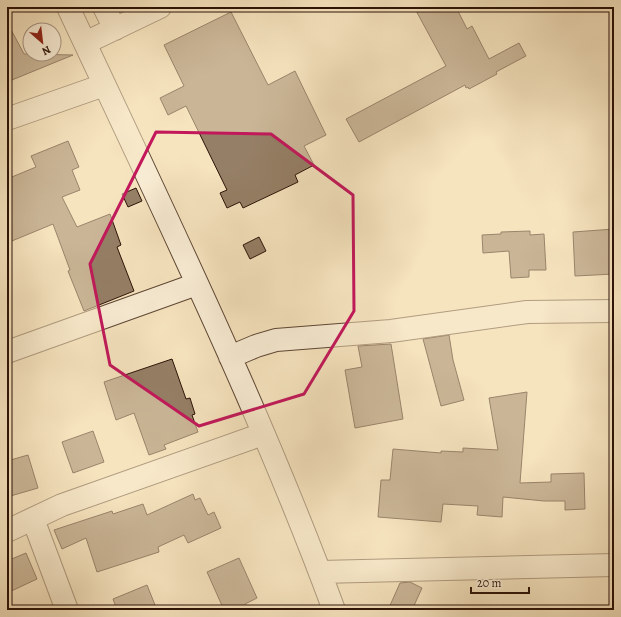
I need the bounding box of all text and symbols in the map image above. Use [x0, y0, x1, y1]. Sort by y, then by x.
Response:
north arrow [22, 22, 62, 62]
text: N [39, 42, 54, 59]
scale bar [471, 569, 529, 595]
text: 20 m [477, 575, 501, 591]

